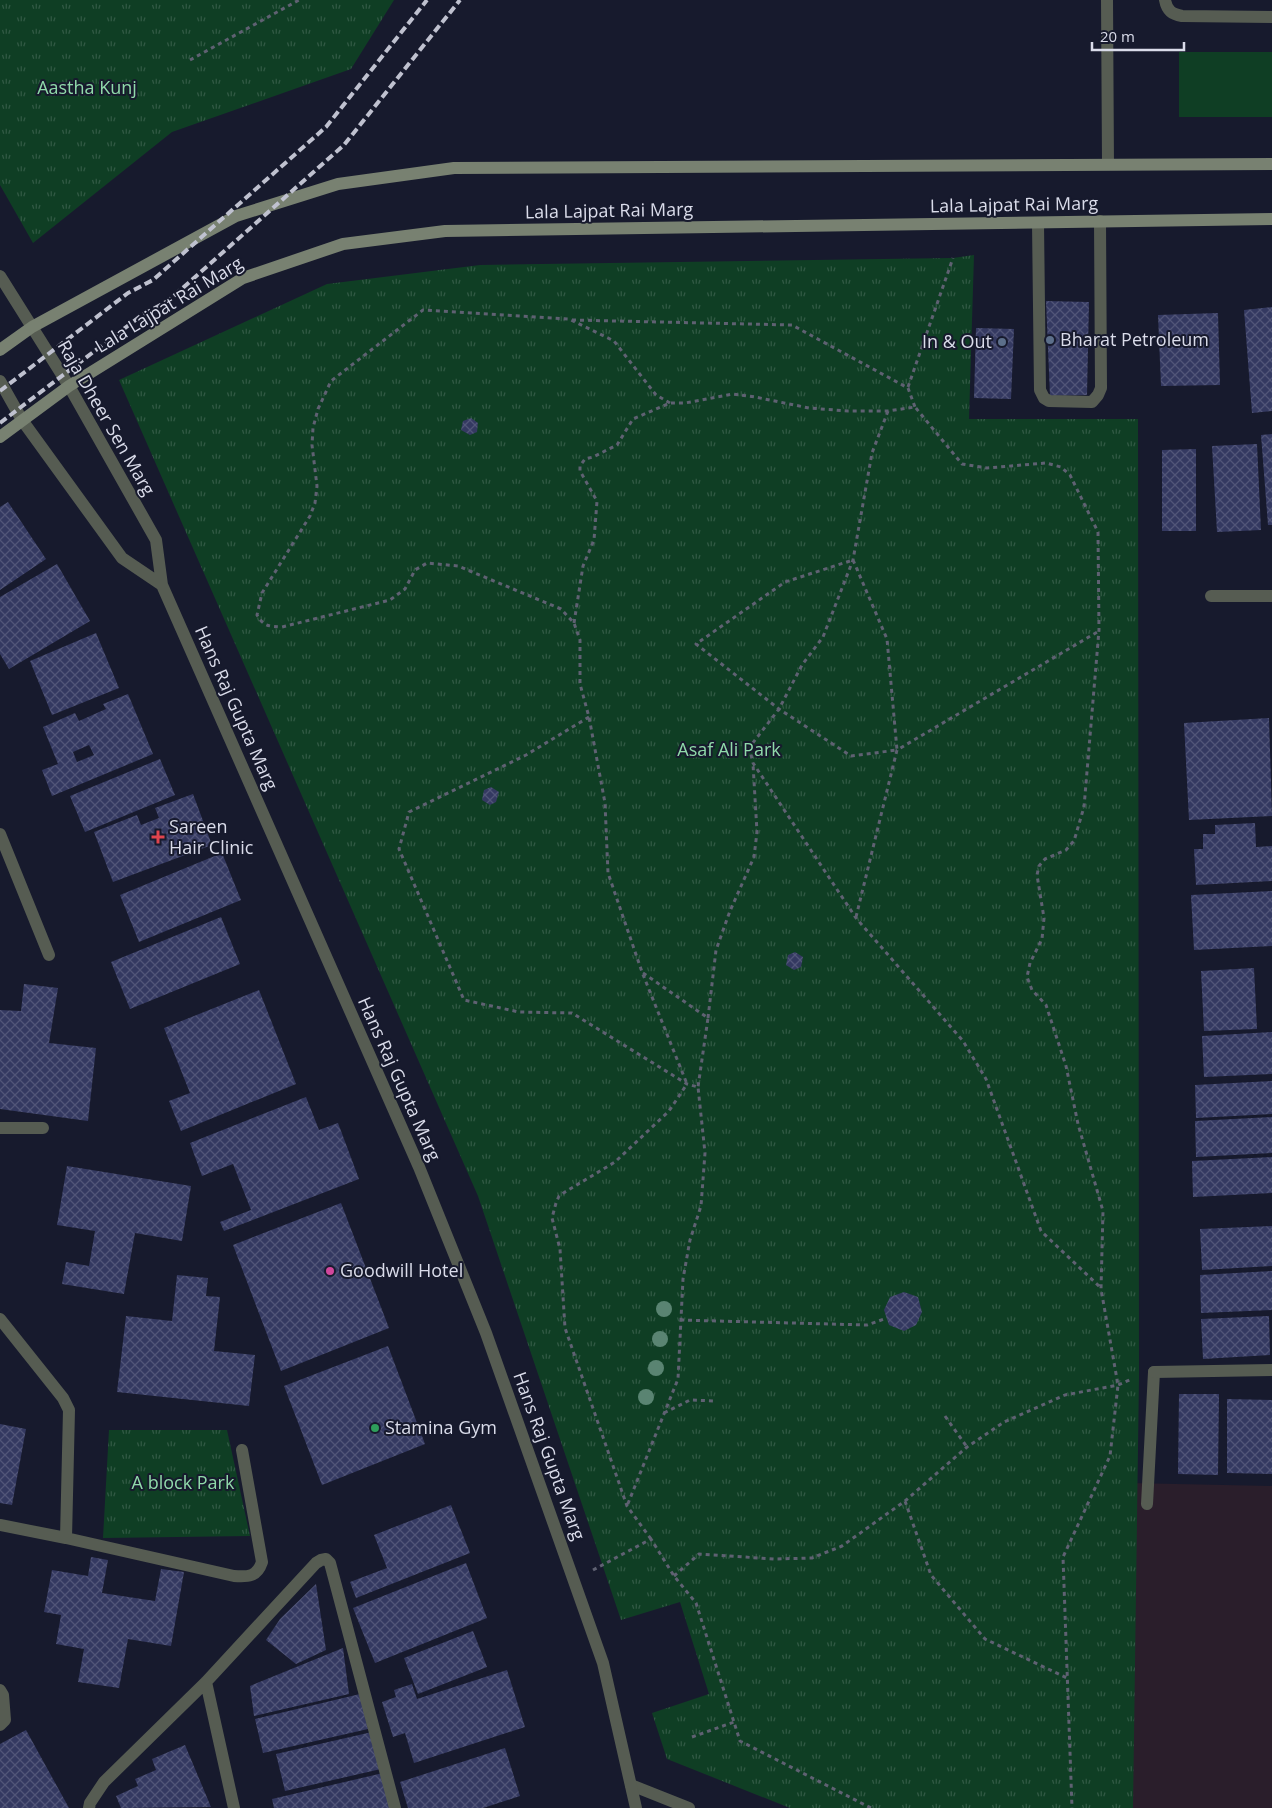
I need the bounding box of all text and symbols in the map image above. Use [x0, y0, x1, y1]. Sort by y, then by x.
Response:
scale bar [1092, 20, 1184, 52]
text: 20 m [1100, 26, 1135, 46]
park label: Aastha Kunj [37, 75, 137, 99]
street label: Lala Lajpat Rai Marg [930, 191, 1099, 217]
street label: Lala Lajpat Rai Marg [525, 197, 694, 223]
street label: Lala Lajpat Rai Marg [90, 250, 247, 358]
place label: Bharat Petroleum [1060, 327, 1209, 351]
place label: In & Out [922, 329, 992, 353]
marker: Bharat Petroleum [1044, 334, 1056, 346]
street label: Raja Dheer Sen Marg [53, 335, 161, 500]
marker: In & Out [996, 336, 1008, 348]
street label: Hans Raj Gupta Marg [190, 622, 284, 794]
park label: Asaf Ali Park [677, 737, 781, 761]
place label: Sareen Hair Clinic [169, 814, 254, 859]
marker: Sareen Hair Clinic [151, 830, 165, 844]
street label: Hans Raj Gupta Marg [353, 993, 447, 1165]
place label: Goodwill Hotel [340, 1258, 463, 1282]
marker: Goodwill Hotel [324, 1265, 336, 1277]
street label: Hans Raj Gupta Marg [508, 1368, 592, 1543]
place label: Stamina Gym [385, 1415, 497, 1439]
marker: Stamina Gym [369, 1422, 381, 1434]
park label: A block Park [132, 1470, 235, 1494]

